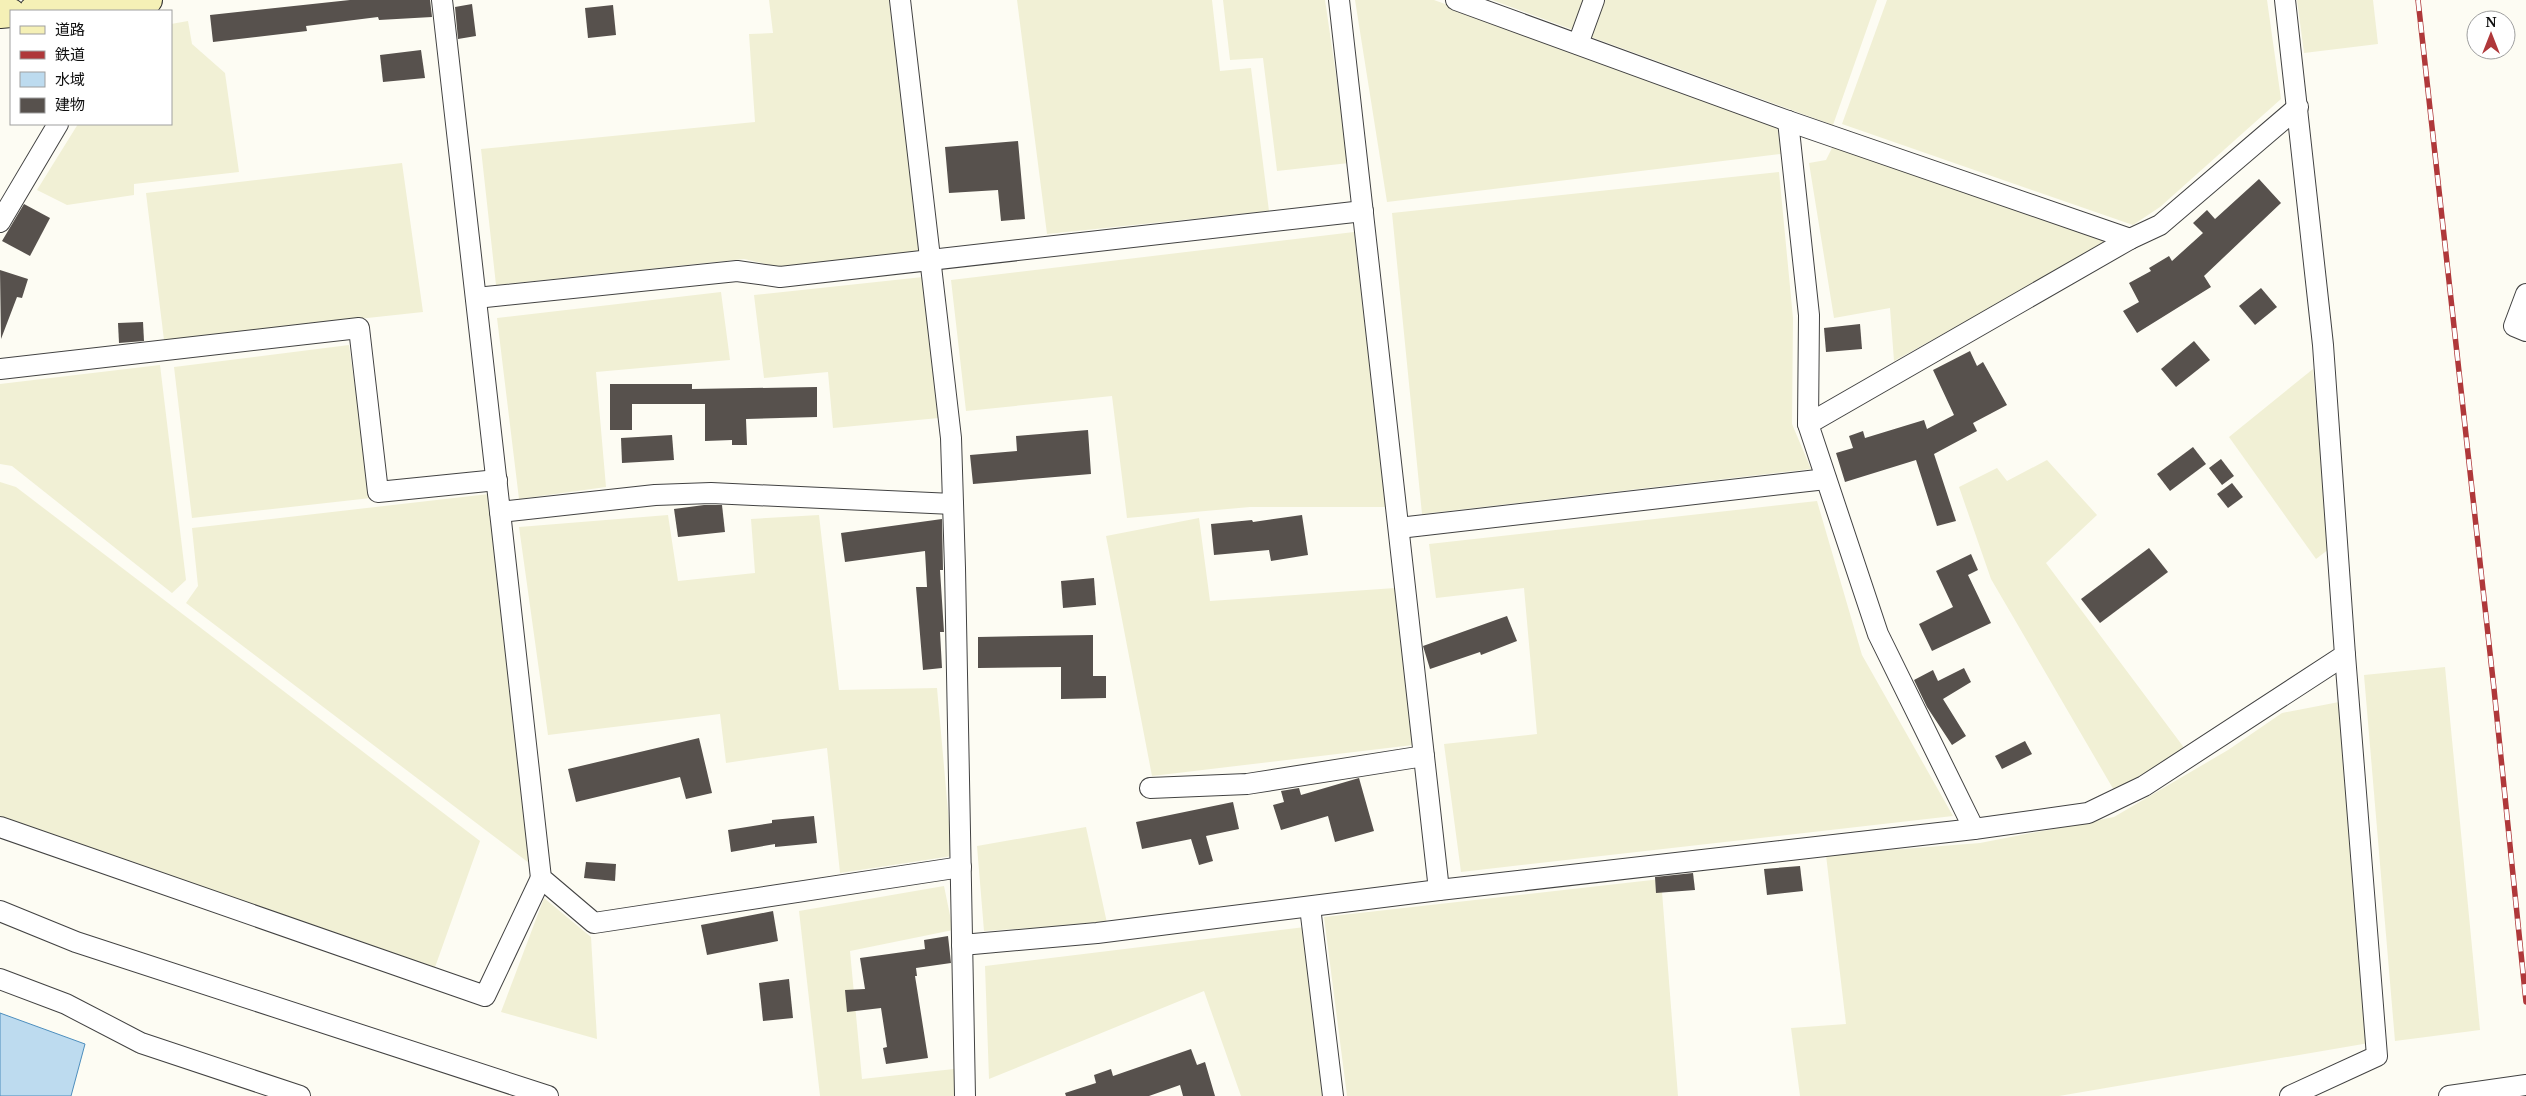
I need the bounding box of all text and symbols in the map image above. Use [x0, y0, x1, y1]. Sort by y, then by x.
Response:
legend [10, 10, 172, 125]
north arrow [2466, 10, 2516, 60]
text: N [2485, 12, 2497, 31]
text: 道路 [55, 19, 85, 39]
text: 鉄道 [55, 44, 85, 64]
text: 水域 [55, 69, 85, 89]
text: 建物 [55, 94, 85, 114]

